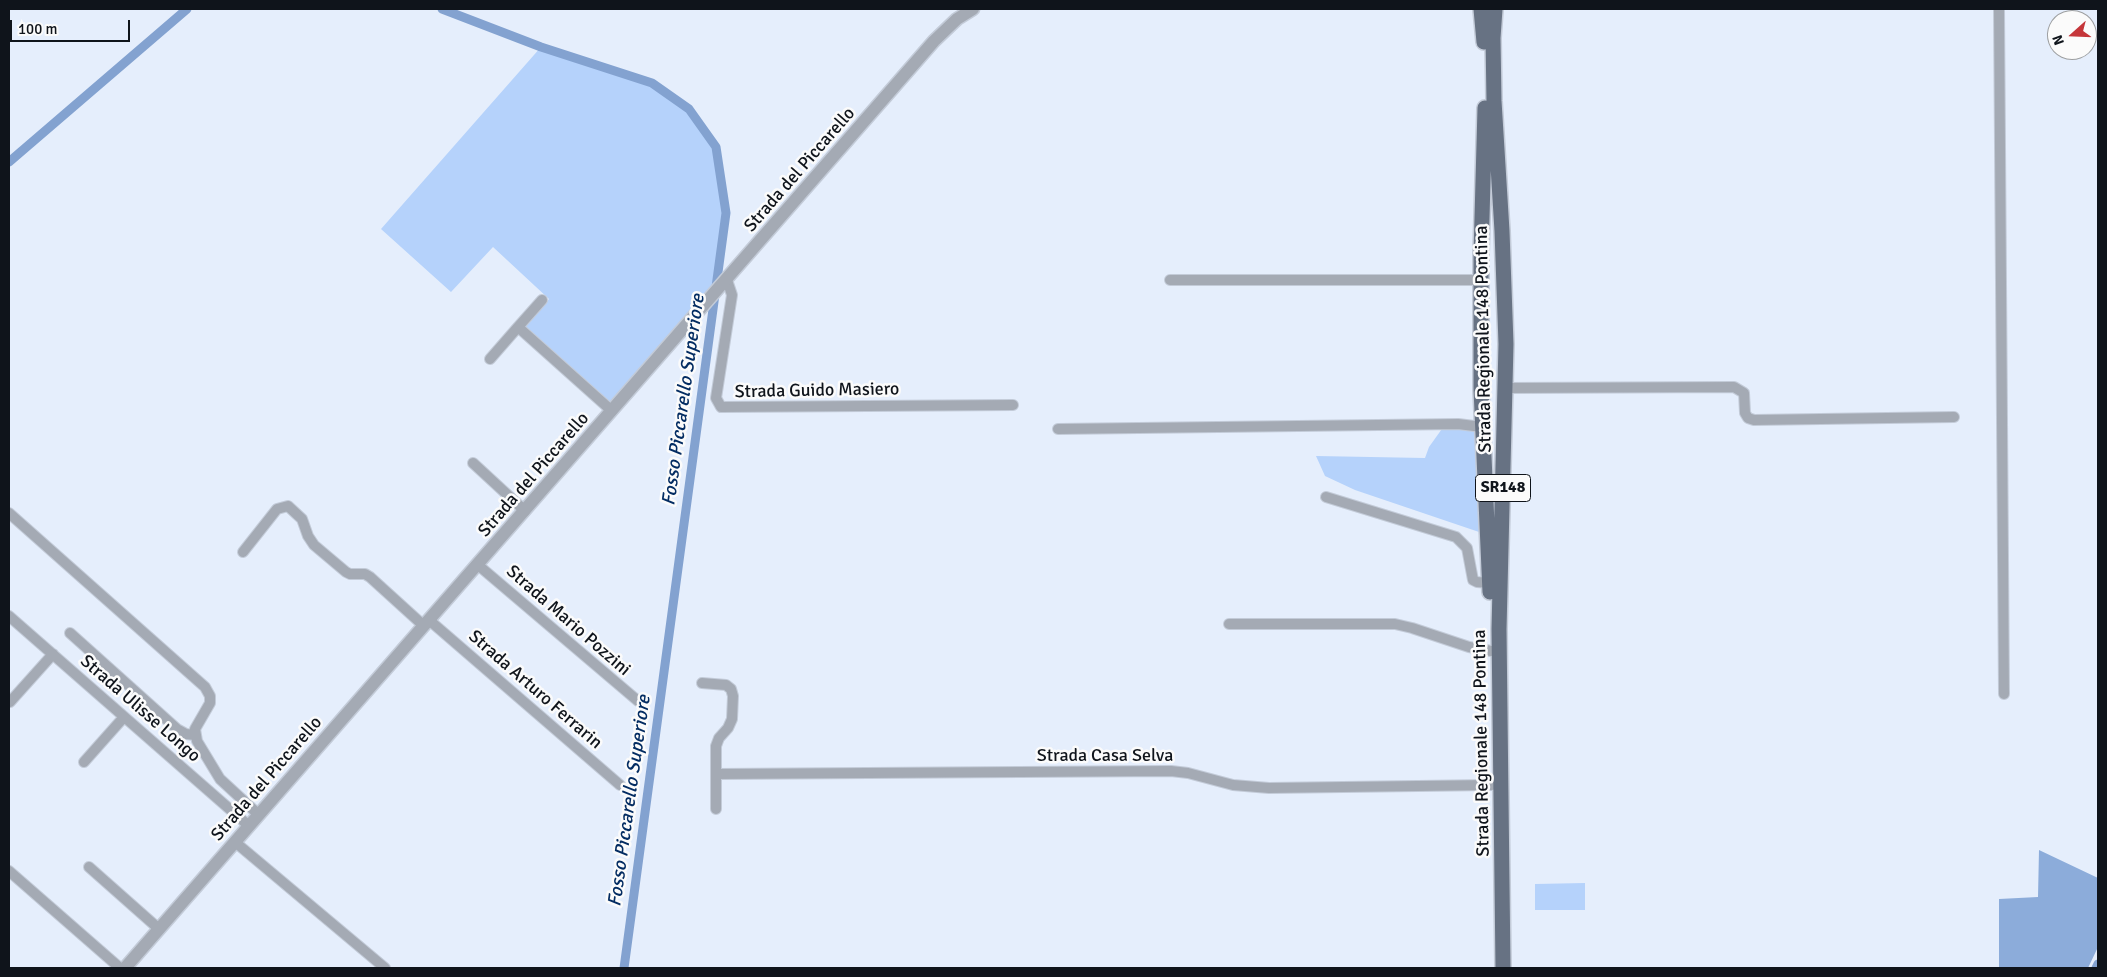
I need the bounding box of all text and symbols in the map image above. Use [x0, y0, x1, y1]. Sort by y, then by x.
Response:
scale bar [12, 10, 132, 42]
north arrow [2047, 10, 2097, 60]
text: 100 m [18, 20, 58, 38]
text: N [2049, 32, 2068, 47]
street label: Strada del Piccarello [740, 103, 860, 237]
street label: Strada Regionale 148 Pontina [1471, 225, 1497, 453]
water label: Fosso Piccarello Superiore [658, 293, 710, 507]
street label: Strada Guido Masiero [734, 379, 900, 403]
street label: Strada del Piccarello [474, 408, 594, 542]
road number: SR148 [1476, 474, 1530, 502]
street label: Strada Mario Pozzini [501, 561, 635, 681]
street label: Strada Arturo Ferrarin [464, 626, 606, 754]
street label: Strada Regionale 148 Pontina [1469, 629, 1495, 857]
street label: Strada Ulisse Longo [75, 651, 205, 767]
water label: Fosso Piccarello Superiore [604, 694, 656, 908]
street label: Strada del Piccarello [207, 712, 327, 846]
street label: Strada Casa Selva [1037, 745, 1173, 767]

